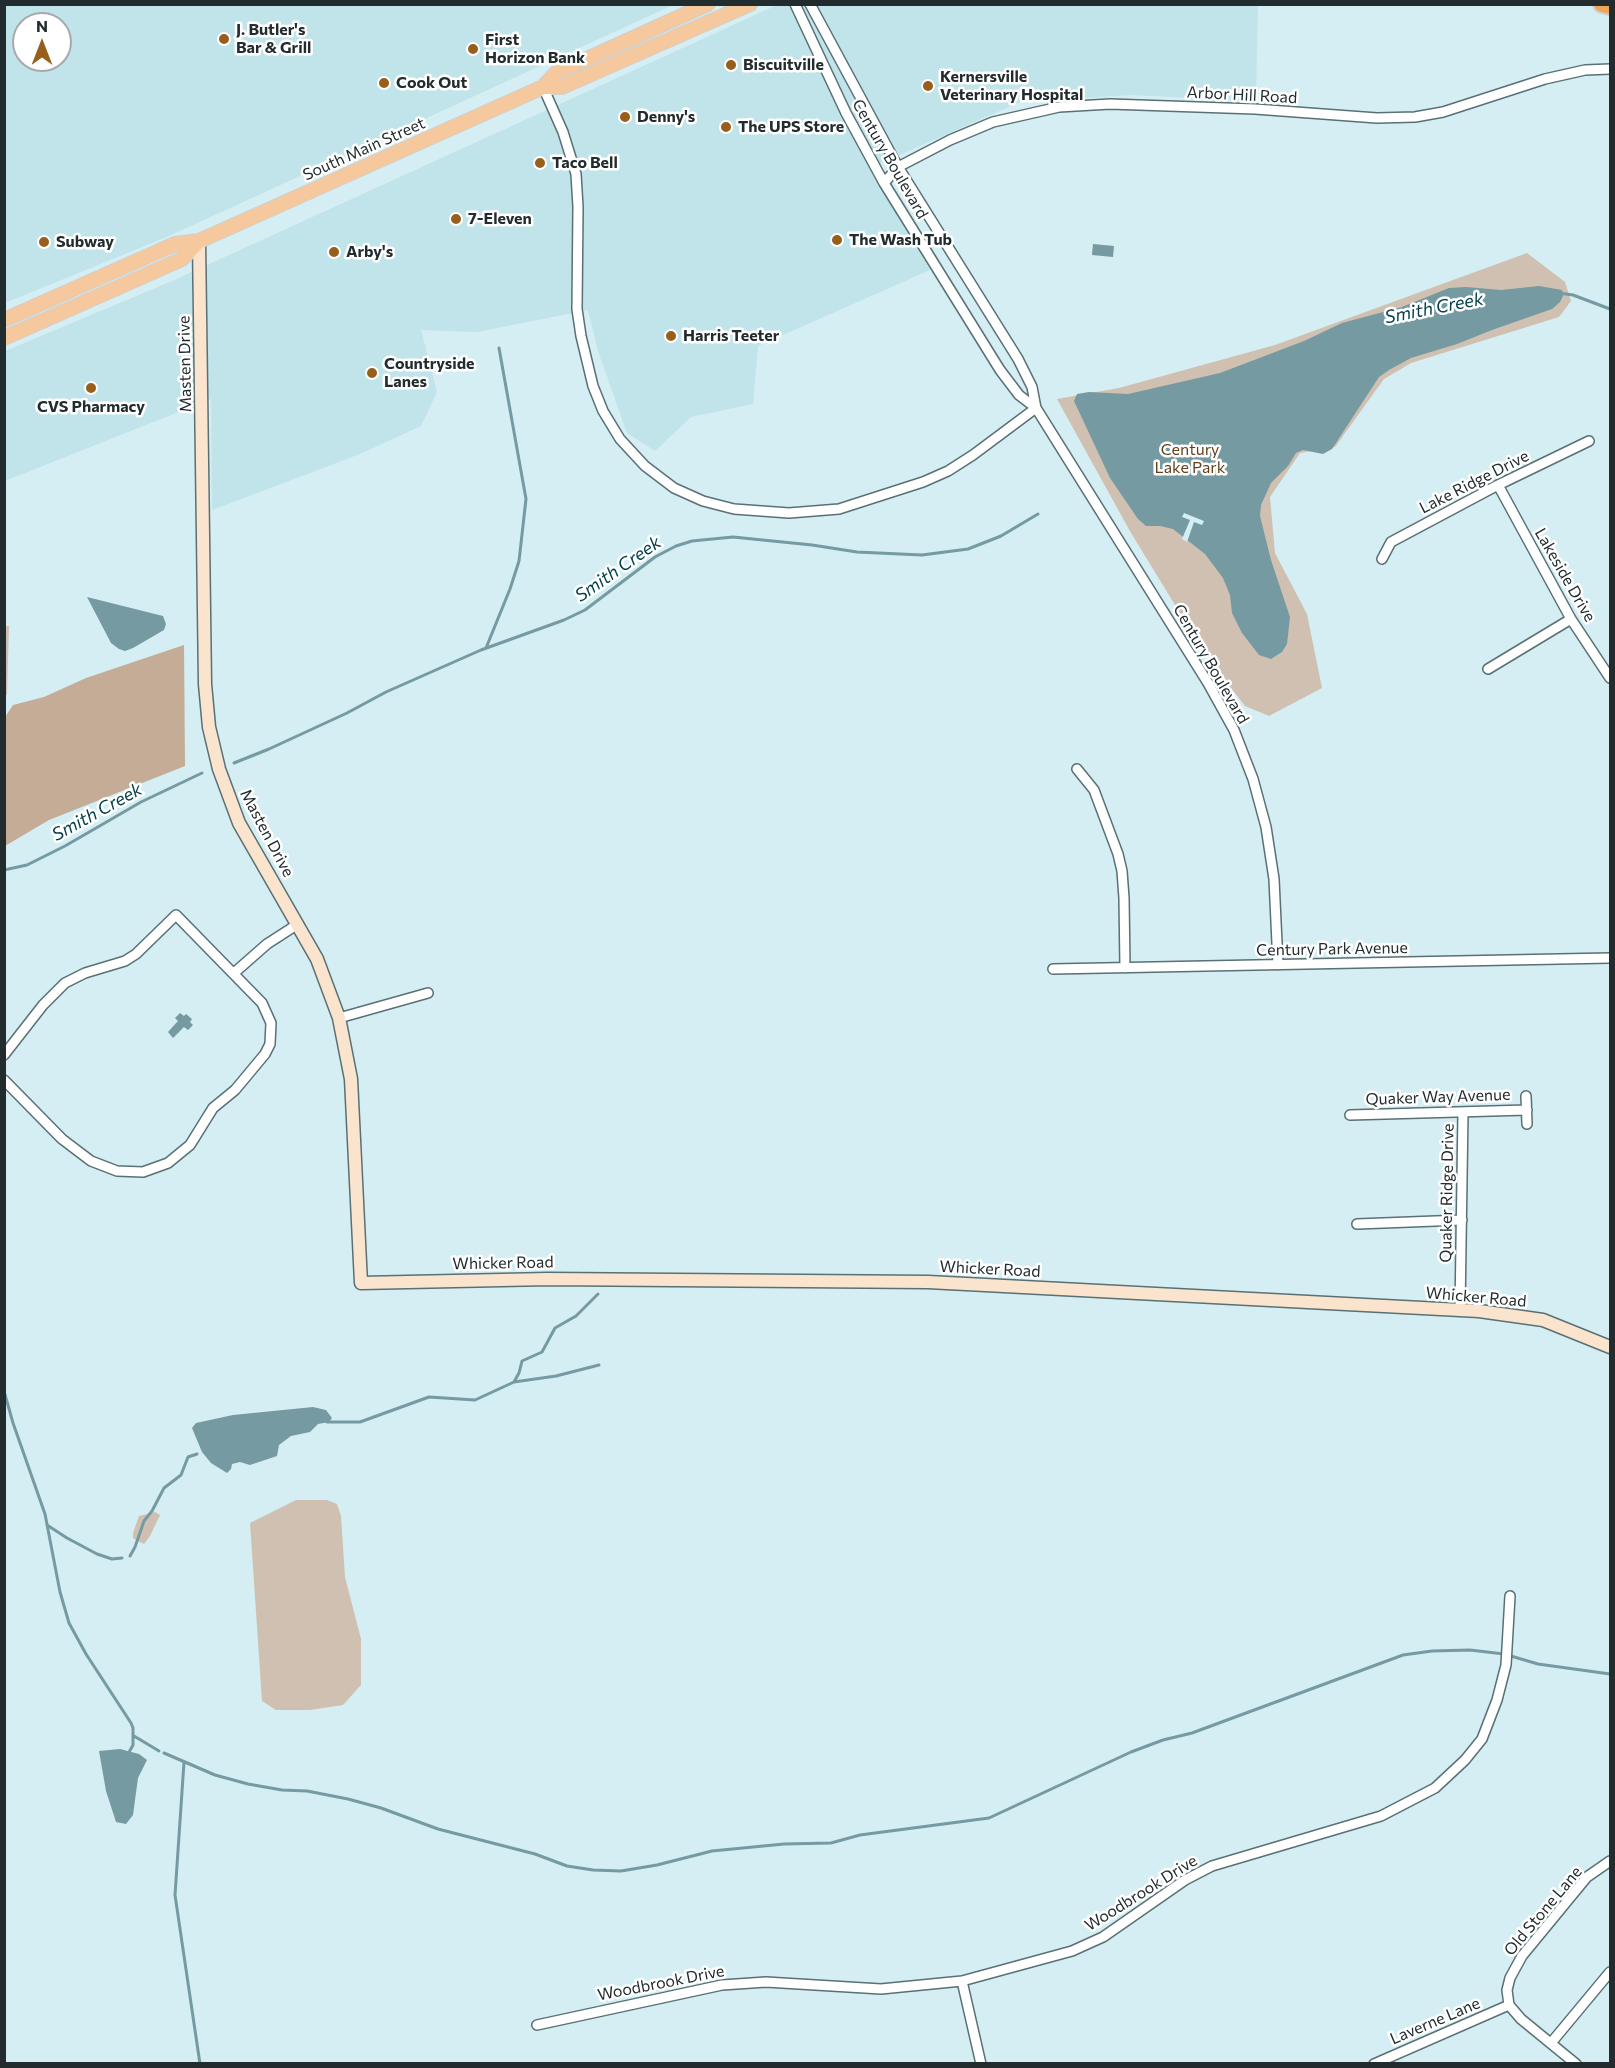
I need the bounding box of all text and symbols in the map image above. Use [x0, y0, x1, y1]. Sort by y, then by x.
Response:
north arrow [12, 12, 72, 72]
text: N [36, 16, 48, 35]
place label: J. Butler's Bar & Grill [236, 20, 311, 58]
place label: First Horizon Bank [485, 30, 585, 68]
marker: J. Butler's Bar & Grill [217, 32, 231, 46]
marker: First Horizon Bank [466, 42, 480, 56]
place label: Biscuitville [743, 55, 824, 75]
marker: Biscuitville [724, 58, 738, 72]
place label: Kernersville Veterinary Hospital [940, 67, 1083, 105]
place label: Cook Out [396, 73, 467, 93]
marker: Cook Out [377, 76, 391, 90]
marker: Kernersville Veterinary Hospital [921, 79, 935, 93]
street label: Arbor Hill Road [1186, 83, 1298, 107]
street label: Century Boulevard [848, 96, 932, 222]
place label: Denny's [637, 107, 695, 127]
marker: Denny's [618, 110, 632, 124]
street label: South Main Street [300, 113, 428, 185]
place label: The UPS Store [738, 117, 844, 137]
marker: The UPS Store [719, 120, 733, 134]
place label: Taco Bell [552, 153, 618, 173]
marker: Taco Bell [533, 156, 547, 170]
place label: 7-Eleven [468, 209, 532, 229]
marker: 7-Eleven [449, 212, 463, 226]
place label: The Wash Tub [849, 230, 952, 250]
place label: Subway [56, 232, 114, 252]
marker: The Wash Tub [830, 233, 844, 247]
marker: Subway [37, 235, 51, 249]
place label: Arby's [346, 242, 393, 262]
marker: Arby's [327, 245, 341, 259]
water label: Smith Creek [1383, 288, 1485, 328]
street label: Masten Drive [175, 316, 195, 412]
place label: Harris Teeter [683, 326, 779, 346]
marker: Harris Teeter [664, 329, 678, 343]
place label: Countryside Lanes [384, 354, 475, 392]
marker: Countryside Lanes [365, 366, 379, 380]
marker: CVS Pharmacy [84, 381, 98, 395]
place label: CVS Pharmacy [37, 397, 145, 417]
park label: Century Lake Park [1155, 440, 1225, 478]
street label: Lake Ridge Drive [1416, 446, 1532, 518]
street label: Lakeside Drive [1530, 525, 1600, 625]
water label: Smith Creek [571, 531, 665, 607]
street label: Century Boulevard [1169, 601, 1253, 727]
water label: Smith Creek [48, 778, 146, 846]
street label: Masten Drive [236, 786, 298, 880]
street label: Century Park Avenue [1256, 938, 1408, 960]
street label: Quaker Way Avenue [1365, 1085, 1511, 1109]
street label: Quaker Ridge Drive [1436, 1123, 1458, 1263]
street label: Whicker Road [452, 1253, 554, 1273]
street label: Whicker Road [939, 1257, 1041, 1281]
street label: Whicker Road [1425, 1283, 1527, 1311]
street label: Woodbrook Drive [1081, 1851, 1201, 1935]
street label: Old Stone Lane [1500, 1863, 1586, 1959]
street label: Woodbrook Drive [596, 1961, 726, 2005]
street label: Laverne Lane [1387, 1993, 1483, 2049]

